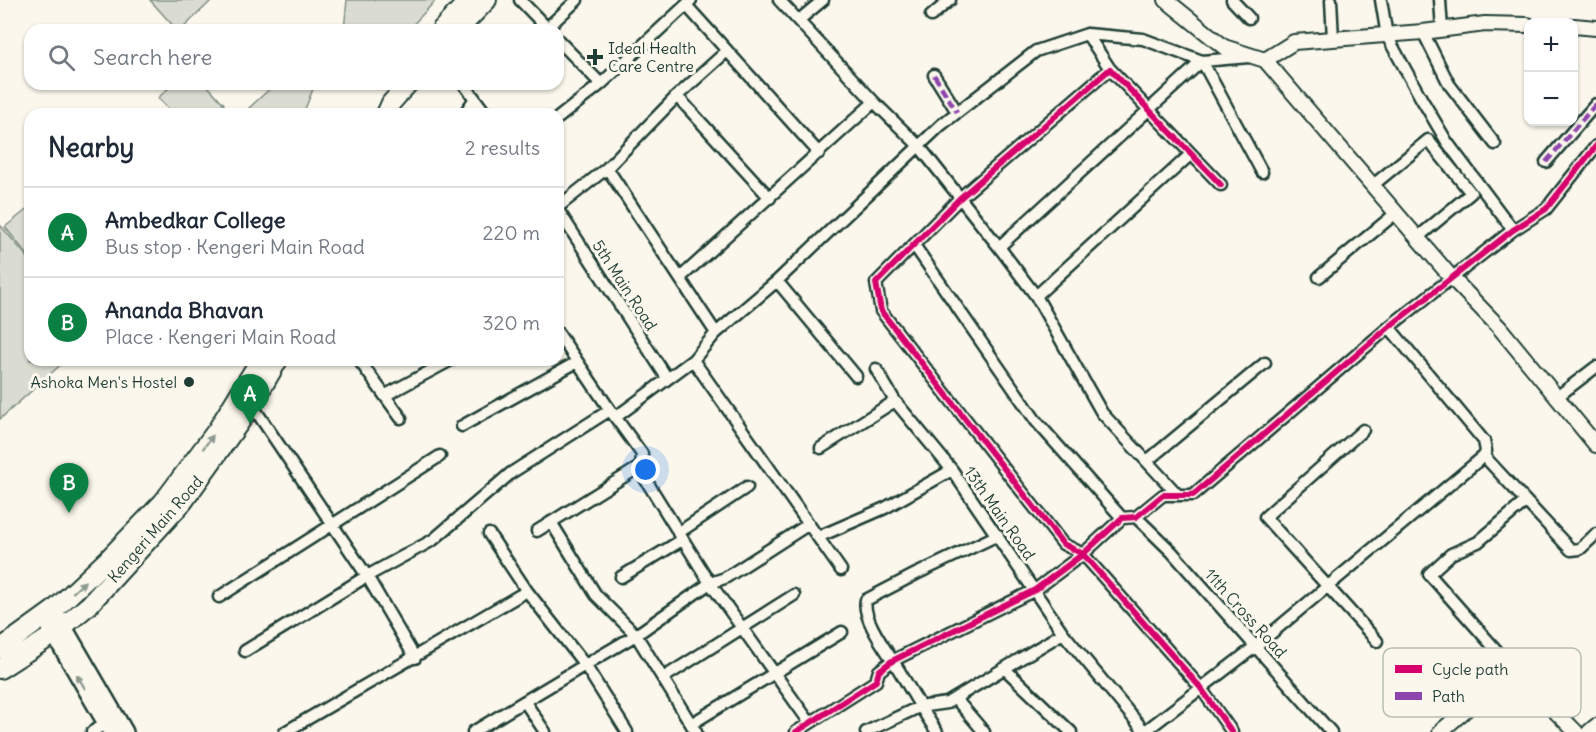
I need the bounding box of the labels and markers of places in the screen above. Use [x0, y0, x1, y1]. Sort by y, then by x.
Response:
place label: Ideal Health Care Centre [608, 38, 697, 76]
marker: Ideal Health Care Centre [586, 48, 604, 66]
place label: Ashoka Men's Hostel [30, 372, 177, 392]
pin: A [230, 374, 270, 424]
marker: Ashoka Men's Hostel [182, 375, 196, 389]
pin: B [50, 464, 88, 513]

